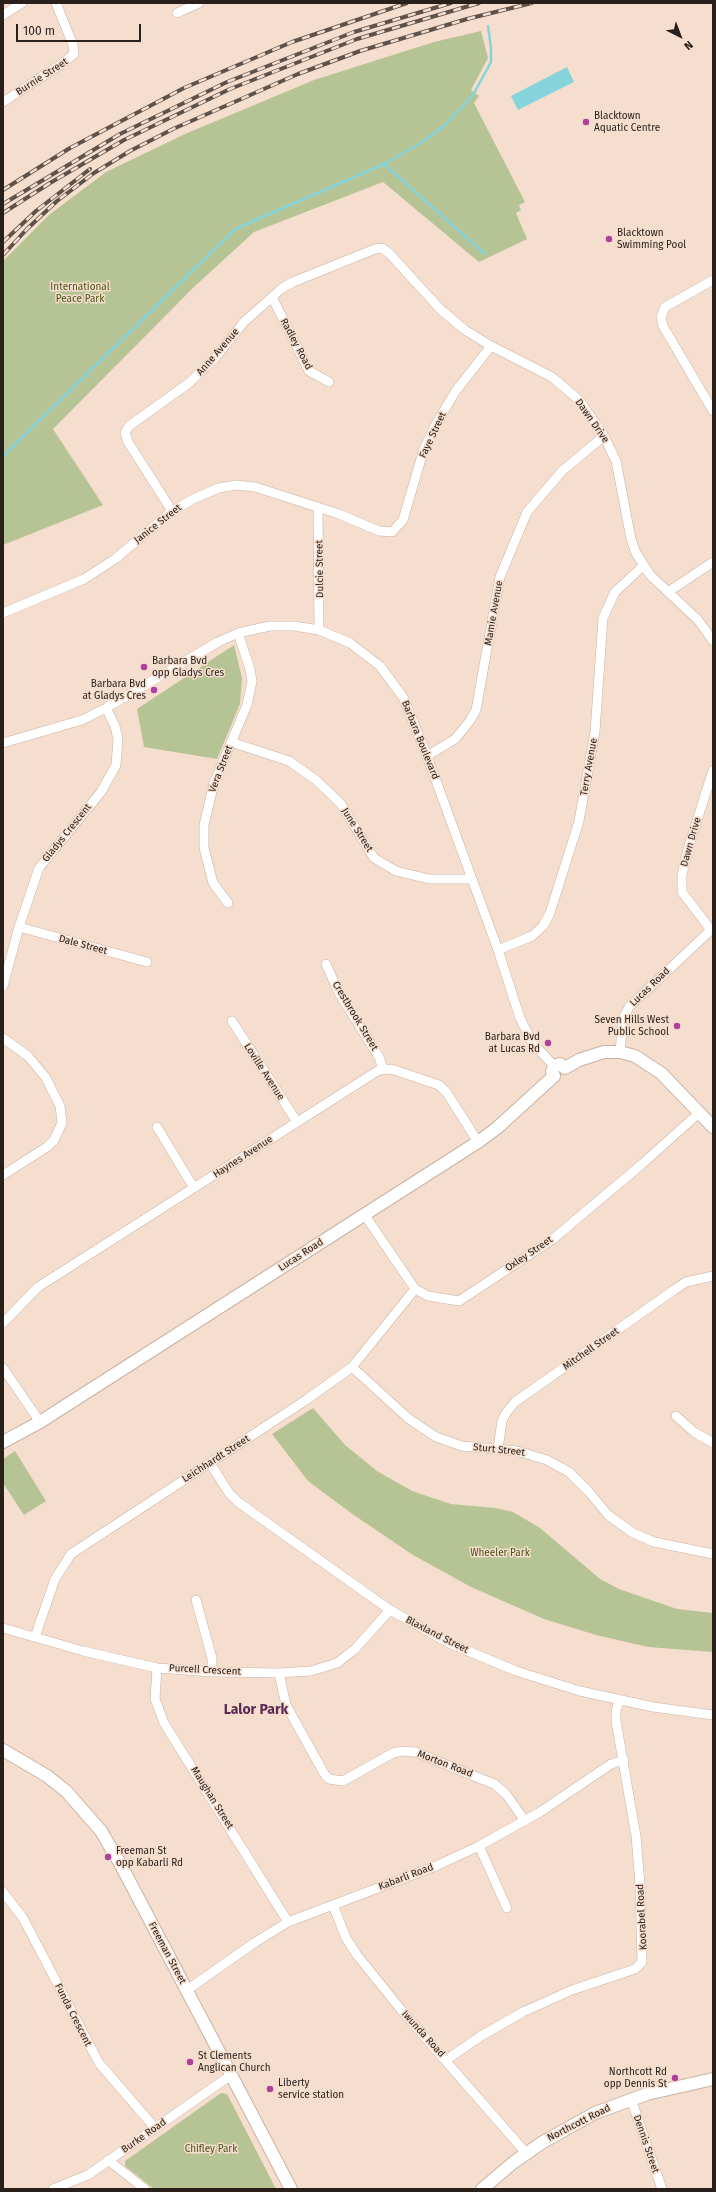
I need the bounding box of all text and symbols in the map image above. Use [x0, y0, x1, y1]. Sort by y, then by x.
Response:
scale bar [18, 16, 143, 42]
north arrow [660, 16, 700, 56]
text: 100 m [23, 24, 55, 38]
text: N [681, 38, 695, 53]
street label: Burnie Street [14, 56, 70, 98]
place label: Blacktown Aquatic Centre [594, 110, 660, 134]
marker: Blacktown Aquatic Centre [581, 117, 591, 127]
place label: Blacktown Swimming Pool [617, 227, 686, 250]
marker: Blacktown Swimming Pool [604, 234, 614, 244]
park label: International Peace Park [50, 281, 110, 304]
street label: Radley Road [277, 316, 315, 372]
street label: Anne Avenue [194, 326, 242, 378]
street label: Dawn Drive [572, 397, 612, 445]
street label: Faye Street [417, 410, 449, 460]
street label: Janice Street [132, 502, 184, 546]
street label: Dulcie Street [313, 540, 327, 598]
street label: Mamie Avenue [482, 580, 506, 646]
place label: Barbara Bvd opp Gladys Cres [152, 655, 224, 678]
marker: Barbara Bvd opp Gladys Cres [139, 662, 149, 672]
place label: Barbara Bvd at Gladys Cres [82, 678, 146, 702]
marker: Barbara Bvd at Gladys Cres [149, 685, 159, 695]
street label: Barbara Boulevard [399, 699, 441, 781]
street label: Terry Avenue [578, 737, 600, 797]
street label: Vera Street [207, 744, 235, 794]
street label: Gladys Crescent [40, 801, 94, 865]
street label: June Street [339, 806, 375, 854]
street label: Dawn Drive [678, 816, 704, 868]
street label: Dale Street [57, 933, 109, 957]
street label: Lucas Road [627, 965, 673, 1009]
street label: Crestbrook Street [330, 979, 380, 1053]
place label: Seven Hills West Public School [595, 1014, 669, 1038]
marker: Seven Hills West Public School [672, 1021, 682, 1031]
place label: Barbara Bvd at Lucas Rd [485, 1031, 540, 1054]
marker: Barbara Bvd at Lucas Rd [543, 1038, 553, 1048]
street label: Loville Avenue [241, 1041, 287, 1103]
street label: Haynes Avenue [211, 1133, 275, 1181]
street label: Oxley Street [503, 1234, 555, 1274]
street label: Lucas Road [276, 1236, 326, 1274]
street label: Mitchell Street [561, 1325, 621, 1373]
street label: Leichhardt Street [180, 1433, 252, 1485]
street label: Sturt Street [472, 1441, 526, 1459]
park label: Wheeler Park [470, 1547, 530, 1559]
street label: Blaxland Street [403, 1614, 471, 1656]
street label: Purcell Crescent [169, 1662, 241, 1678]
district label: Lalor Park [224, 1702, 288, 1718]
street label: Morton Road [416, 1748, 474, 1780]
street label: Maughan Street [188, 1765, 236, 1831]
place label: Freeman St opp Kabarli Rd [116, 1845, 183, 1868]
marker: Freeman St opp Kabarli Rd [103, 1852, 113, 1862]
street label: Kabarli Road [377, 1861, 435, 1893]
street label: Koorabel Road [634, 1884, 650, 1950]
street label: Freeman Street [146, 1920, 188, 1986]
street label: Funda Crescent [52, 1982, 94, 2048]
street label: Iwunda Road [399, 2008, 447, 2060]
place label: St Clements Anglican Church [198, 2050, 271, 2074]
marker: St Clements Anglican Church [185, 2057, 195, 2067]
place label: Northcott Rd opp Dennis St [604, 2066, 667, 2090]
marker: Northcott Rd opp Dennis St [670, 2073, 680, 2083]
place label: Liberty service station [278, 2077, 344, 2100]
marker: Liberty service station [265, 2084, 275, 2094]
street label: Northcott Road [545, 2102, 613, 2144]
street label: Dennis Street [630, 2113, 662, 2175]
street label: Burke Road [119, 2116, 169, 2156]
park label: Chifley Park [185, 2143, 237, 2155]

